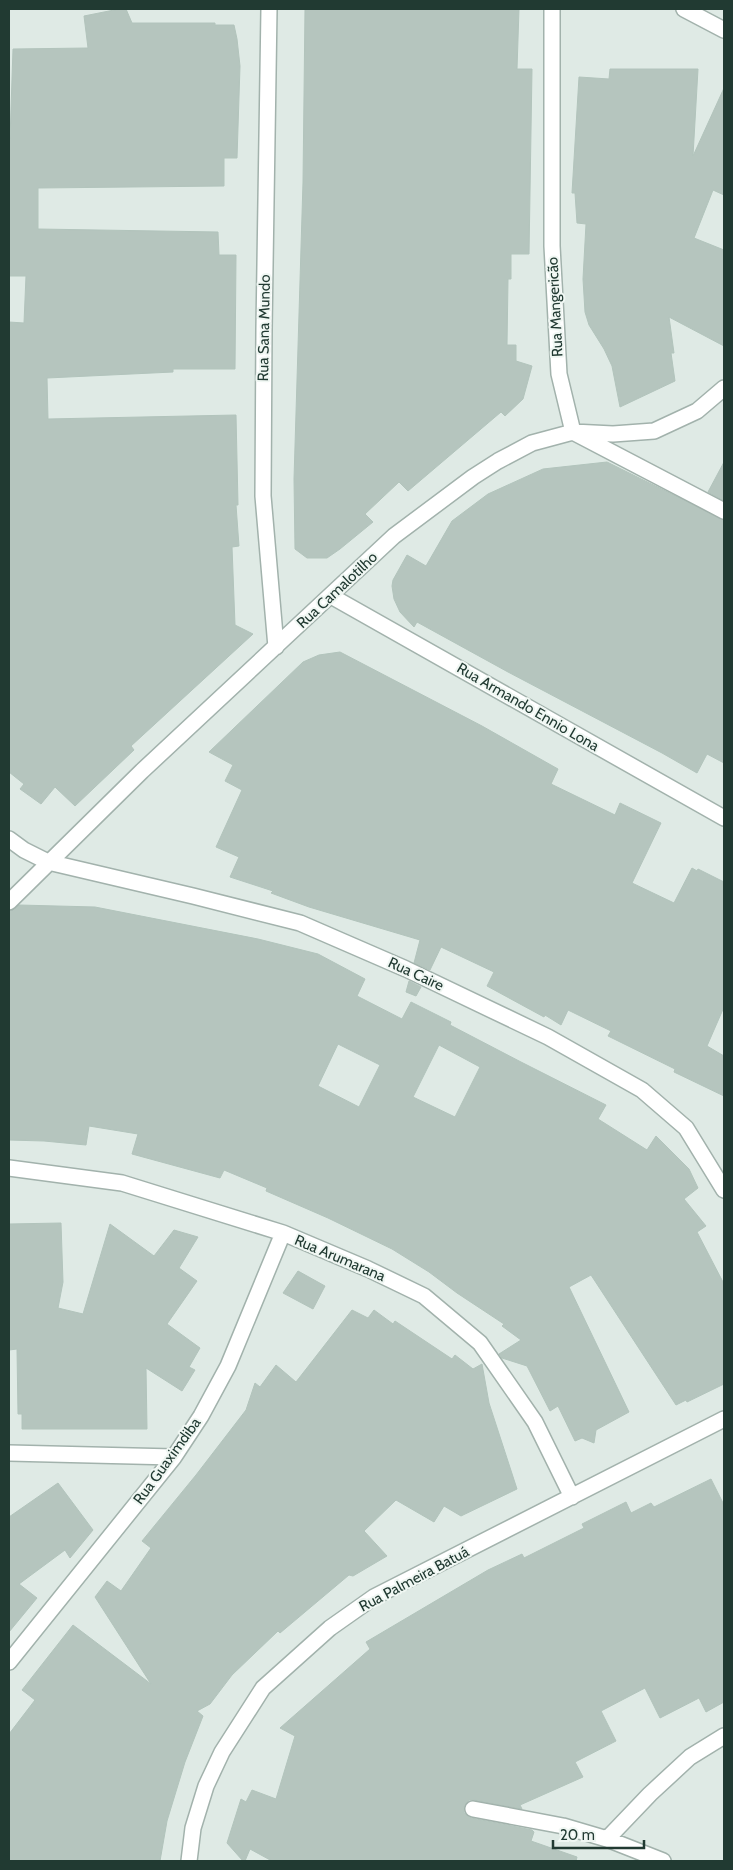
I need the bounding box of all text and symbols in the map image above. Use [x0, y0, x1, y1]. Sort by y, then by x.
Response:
street label: Rua Mangericão [543, 256, 567, 358]
street label: Rua Sana Mundo [254, 274, 274, 382]
street label: Rua Camalotilho [293, 548, 381, 632]
street label: Rua Armando Ennio Lona [454, 659, 603, 755]
street label: Rua Caire [385, 953, 447, 995]
street label: Rua Arumarana [292, 1231, 389, 1286]
street label: Rua Guaximdiba [130, 1413, 205, 1508]
street label: Rua Palmeira Batuá [356, 1542, 473, 1616]
scale bar [553, 1818, 644, 1850]
text: 20 m [560, 1826, 595, 1844]

